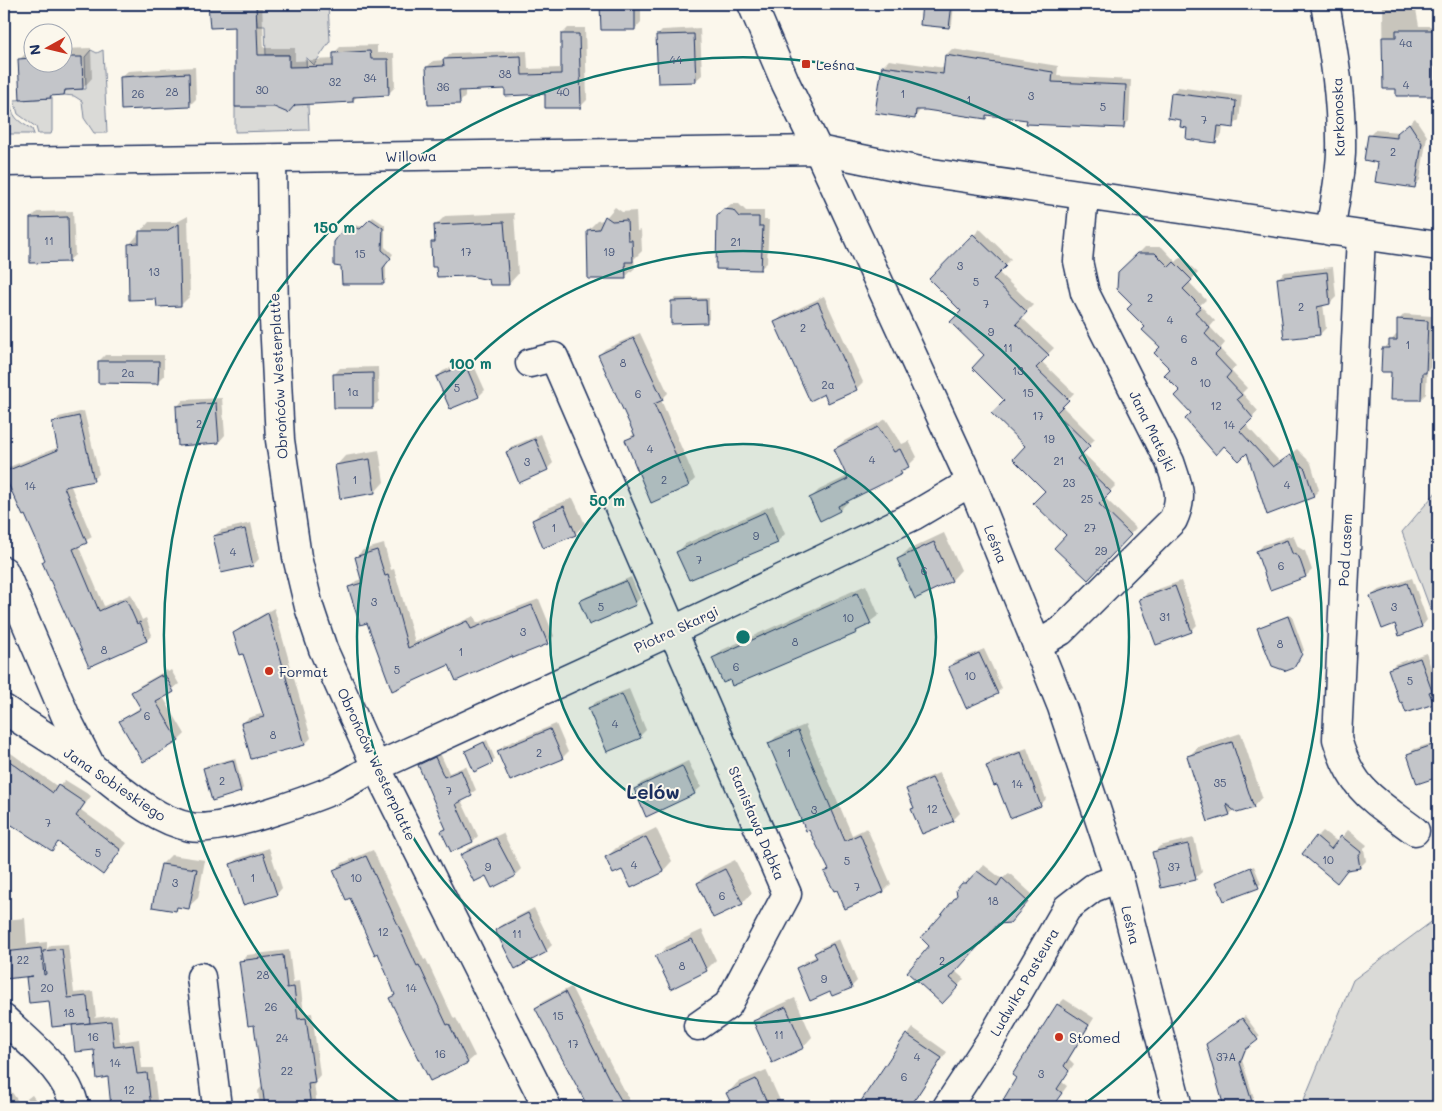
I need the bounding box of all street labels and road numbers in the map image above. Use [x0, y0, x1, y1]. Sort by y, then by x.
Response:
street label: Karkonoska [1327, 77, 1349, 157]
street label: Willowa [385, 146, 437, 166]
street label: Obrońców Westerplatte [264, 292, 292, 460]
street label: Jana Matejki [1125, 387, 1181, 475]
street label: Pod Lasem [1334, 513, 1356, 587]
street label: Leśna [980, 522, 1012, 566]
street label: Piotra Skargi [631, 601, 721, 657]
street label: Obrońców Westerplatte [333, 685, 421, 843]
street label: Jana Sobieskiego [60, 743, 170, 825]
street label: Stanisława Dąbka [724, 763, 790, 883]
street label: Leśna [1117, 904, 1145, 946]
street label: Ludwika Pasteura [985, 924, 1063, 1040]

